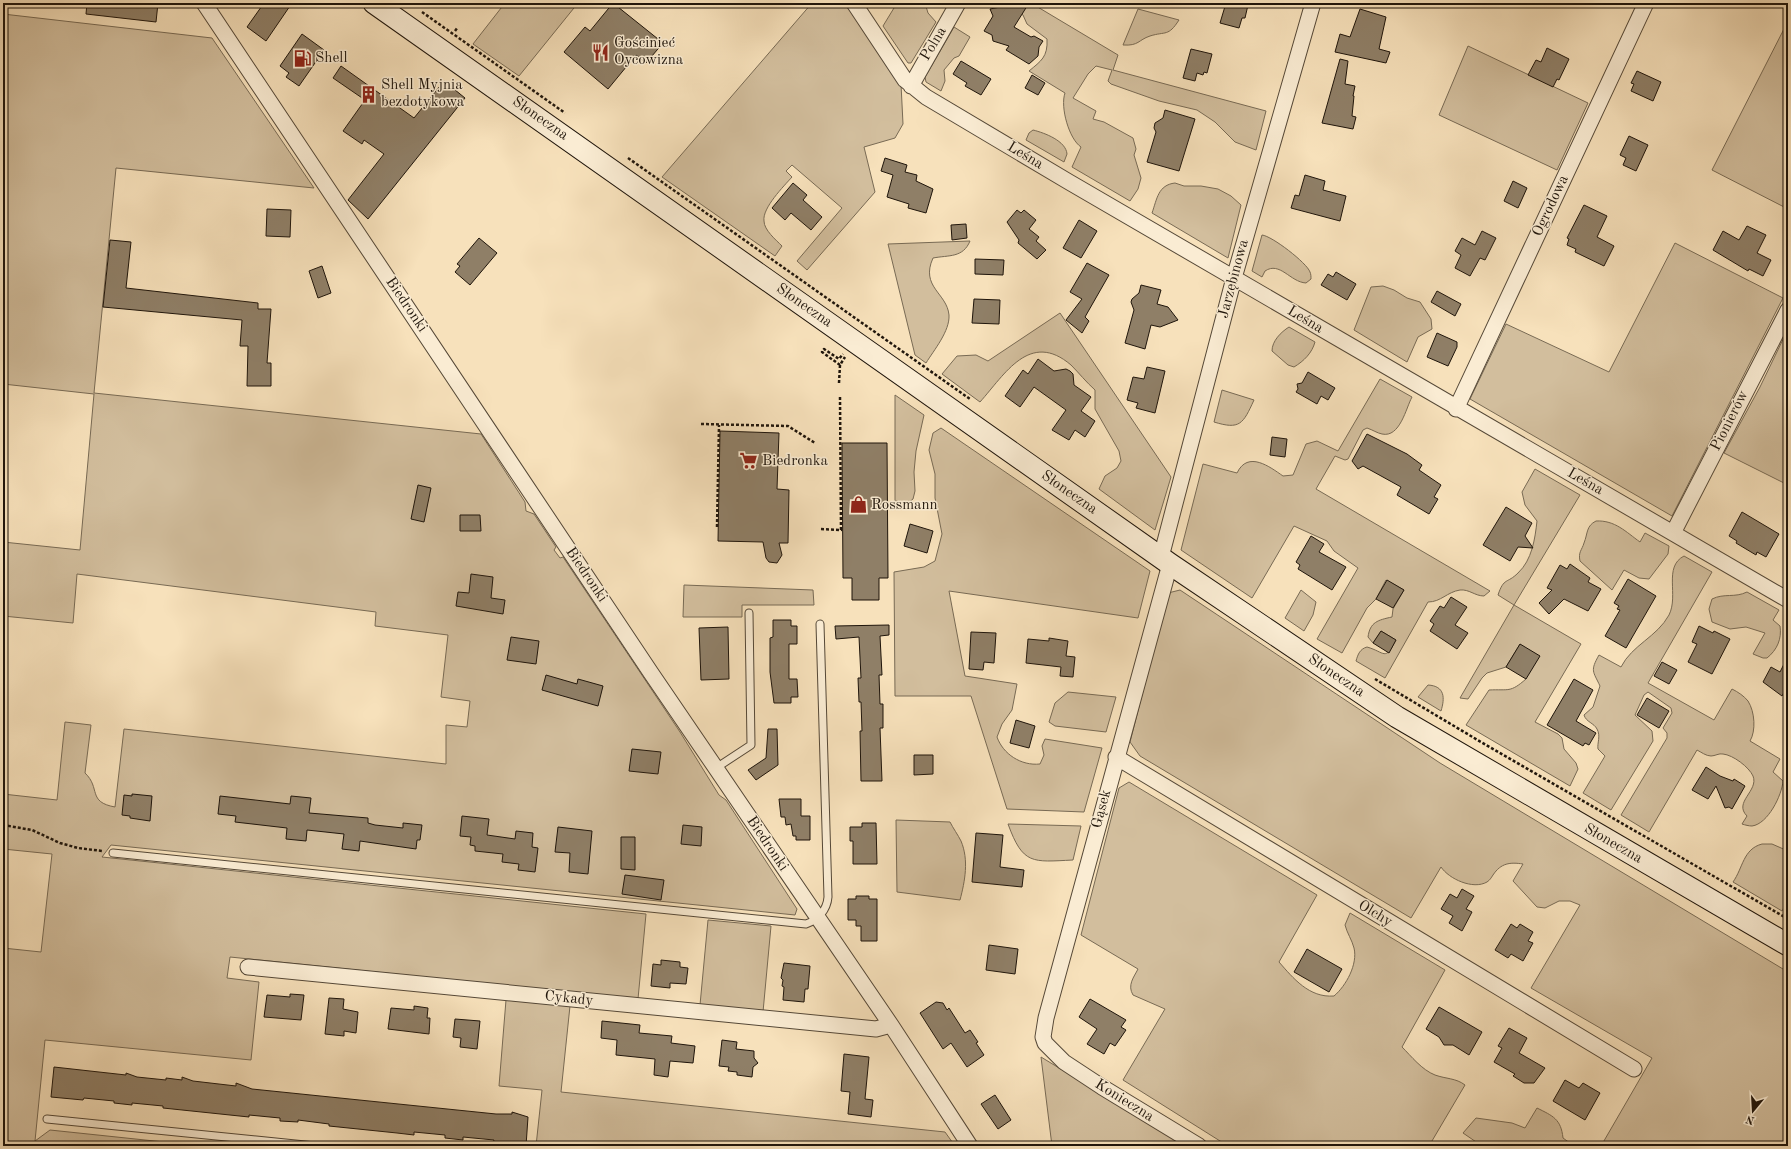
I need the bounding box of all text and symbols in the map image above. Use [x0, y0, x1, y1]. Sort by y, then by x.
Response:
street label: Polna [918, 24, 950, 63]
place label: Gościnieć Oycowizna [614, 36, 684, 68]
restaurant icon: Gościnieć Oycowizna [591, 42, 611, 62]
fuel station icon: Shell [292, 48, 312, 68]
place label: Shell [315, 51, 347, 66]
place label: Shell Myjnia bezdotykowa [381, 78, 465, 110]
building icon: Shell Myjnia bezdotykowa [358, 84, 378, 104]
street label: Słoneczna [509, 94, 571, 144]
street label: Leśna [1004, 140, 1046, 173]
street label: Ogrodowa [1530, 172, 1572, 239]
street label: Jarzębinowa [1216, 237, 1252, 320]
street label: Biedronki [382, 275, 430, 335]
street label: Słoneczna [773, 281, 835, 331]
street label: Leśna [1284, 304, 1326, 337]
street label: Pionierów [1708, 388, 1752, 454]
supermarket icon: Biedronka [739, 451, 759, 471]
place label: Biedronka [762, 454, 829, 469]
street label: Leśna [1564, 466, 1606, 499]
street label: Słoneczna [1038, 468, 1100, 518]
shop icon: Rossmann [848, 495, 868, 515]
place label: Rossmann [871, 498, 938, 513]
street label: Biedronki [562, 545, 610, 605]
street label: Słoneczna [1305, 652, 1367, 701]
street label: Gąsek [1090, 788, 1114, 830]
street label: Biedronki [743, 814, 791, 874]
street label: Słoneczna [1581, 821, 1645, 867]
street label: Olchy [1355, 898, 1395, 930]
street label: Cykady [544, 989, 594, 1009]
street label: Konieczna [1092, 1077, 1157, 1125]
north arrow [1733, 1091, 1773, 1131]
text: N [1744, 1112, 1756, 1126]

